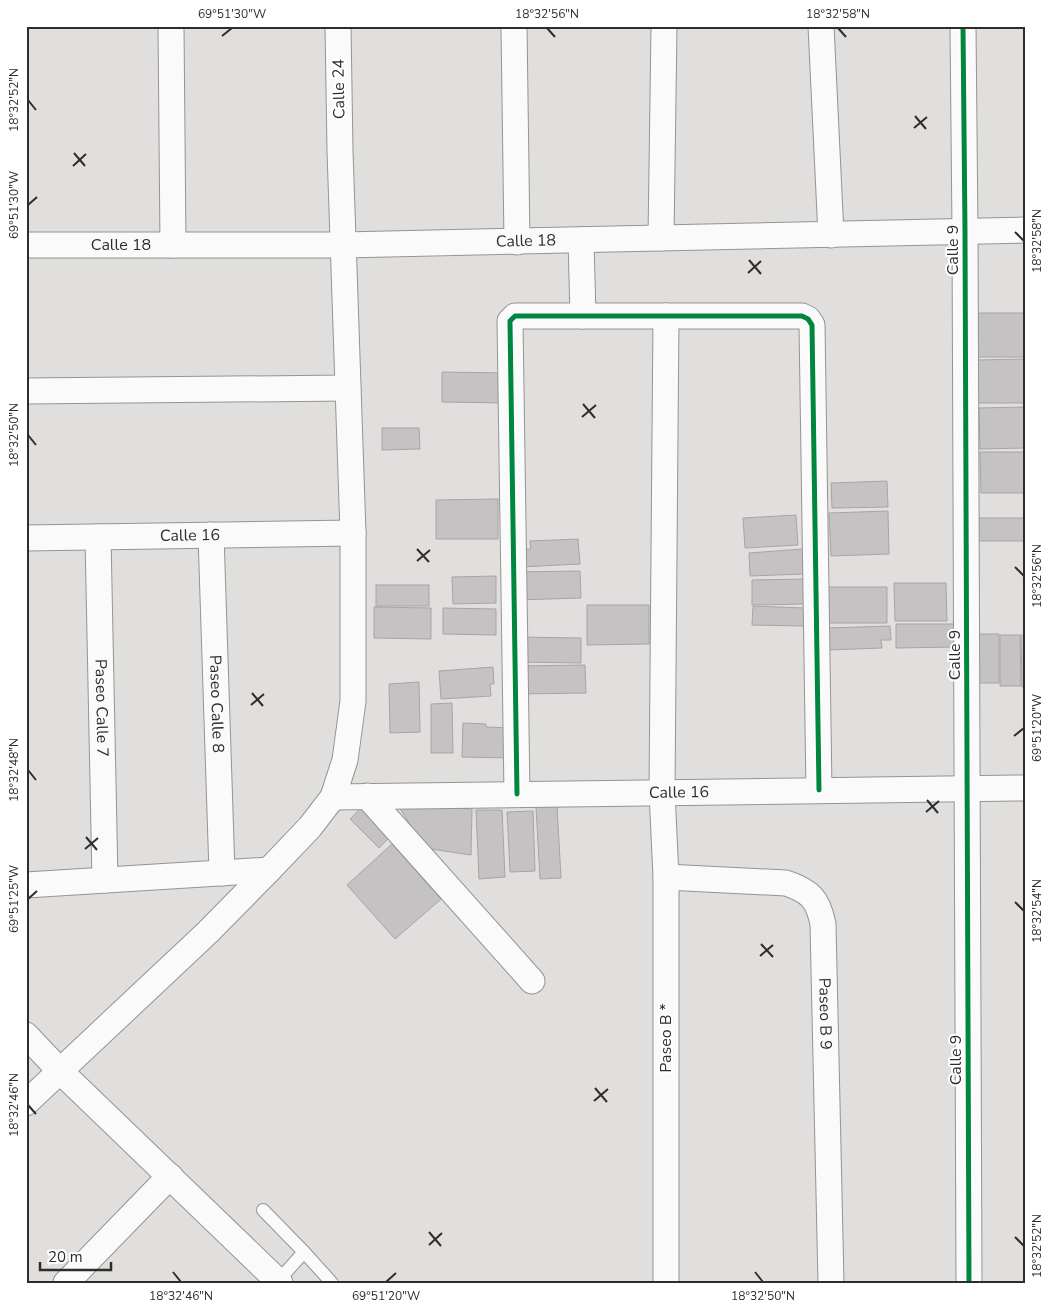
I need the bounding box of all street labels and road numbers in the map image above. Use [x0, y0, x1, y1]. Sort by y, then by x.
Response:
street label: Calle 24 [327, 58, 351, 119]
street label: Calle 9 [942, 225, 964, 275]
street label: Calle 18 [496, 229, 556, 253]
street label: Calle 18 [91, 234, 151, 256]
street label: Calle 16 [160, 524, 220, 547]
street label: Calle 9 [944, 630, 966, 680]
street label: Paseo Calle 8 [204, 655, 229, 753]
street label: Paseo Calle 7 [89, 659, 113, 757]
street label: Calle 16 [649, 781, 709, 804]
street label: Paseo B 9 [813, 977, 837, 1050]
street label: Paseo B * [655, 1003, 677, 1073]
street label: Calle 9 [945, 1035, 967, 1085]

